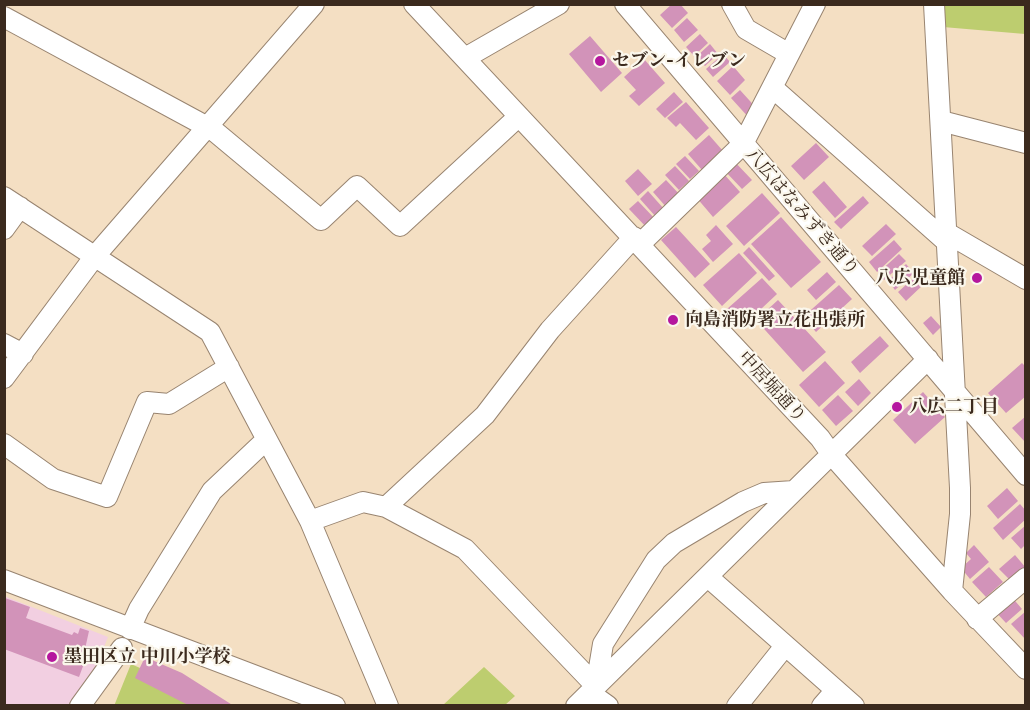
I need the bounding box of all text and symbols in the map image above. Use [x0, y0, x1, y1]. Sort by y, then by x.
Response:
place label: セブン-イレブン [612, 50, 746, 72]
marker: セブン-イレブン [593, 54, 607, 68]
street label: 八広はなみずき通り [741, 144, 863, 280]
place label: 八広児童館 [875, 267, 965, 289]
marker: 八広児童館 [970, 271, 984, 285]
place label: 向島消防署立花出張所 [685, 309, 865, 331]
marker: 向島消防署立花出張所 [666, 313, 680, 327]
street label: 中居堀通り [733, 347, 811, 427]
place label: 八広二丁目 [909, 396, 999, 418]
marker: 八広二丁目 [890, 400, 904, 414]
place label: 墨田区立 中川小学校 [64, 646, 231, 668]
marker: 墨田区立 中川小学校 [45, 650, 59, 664]

